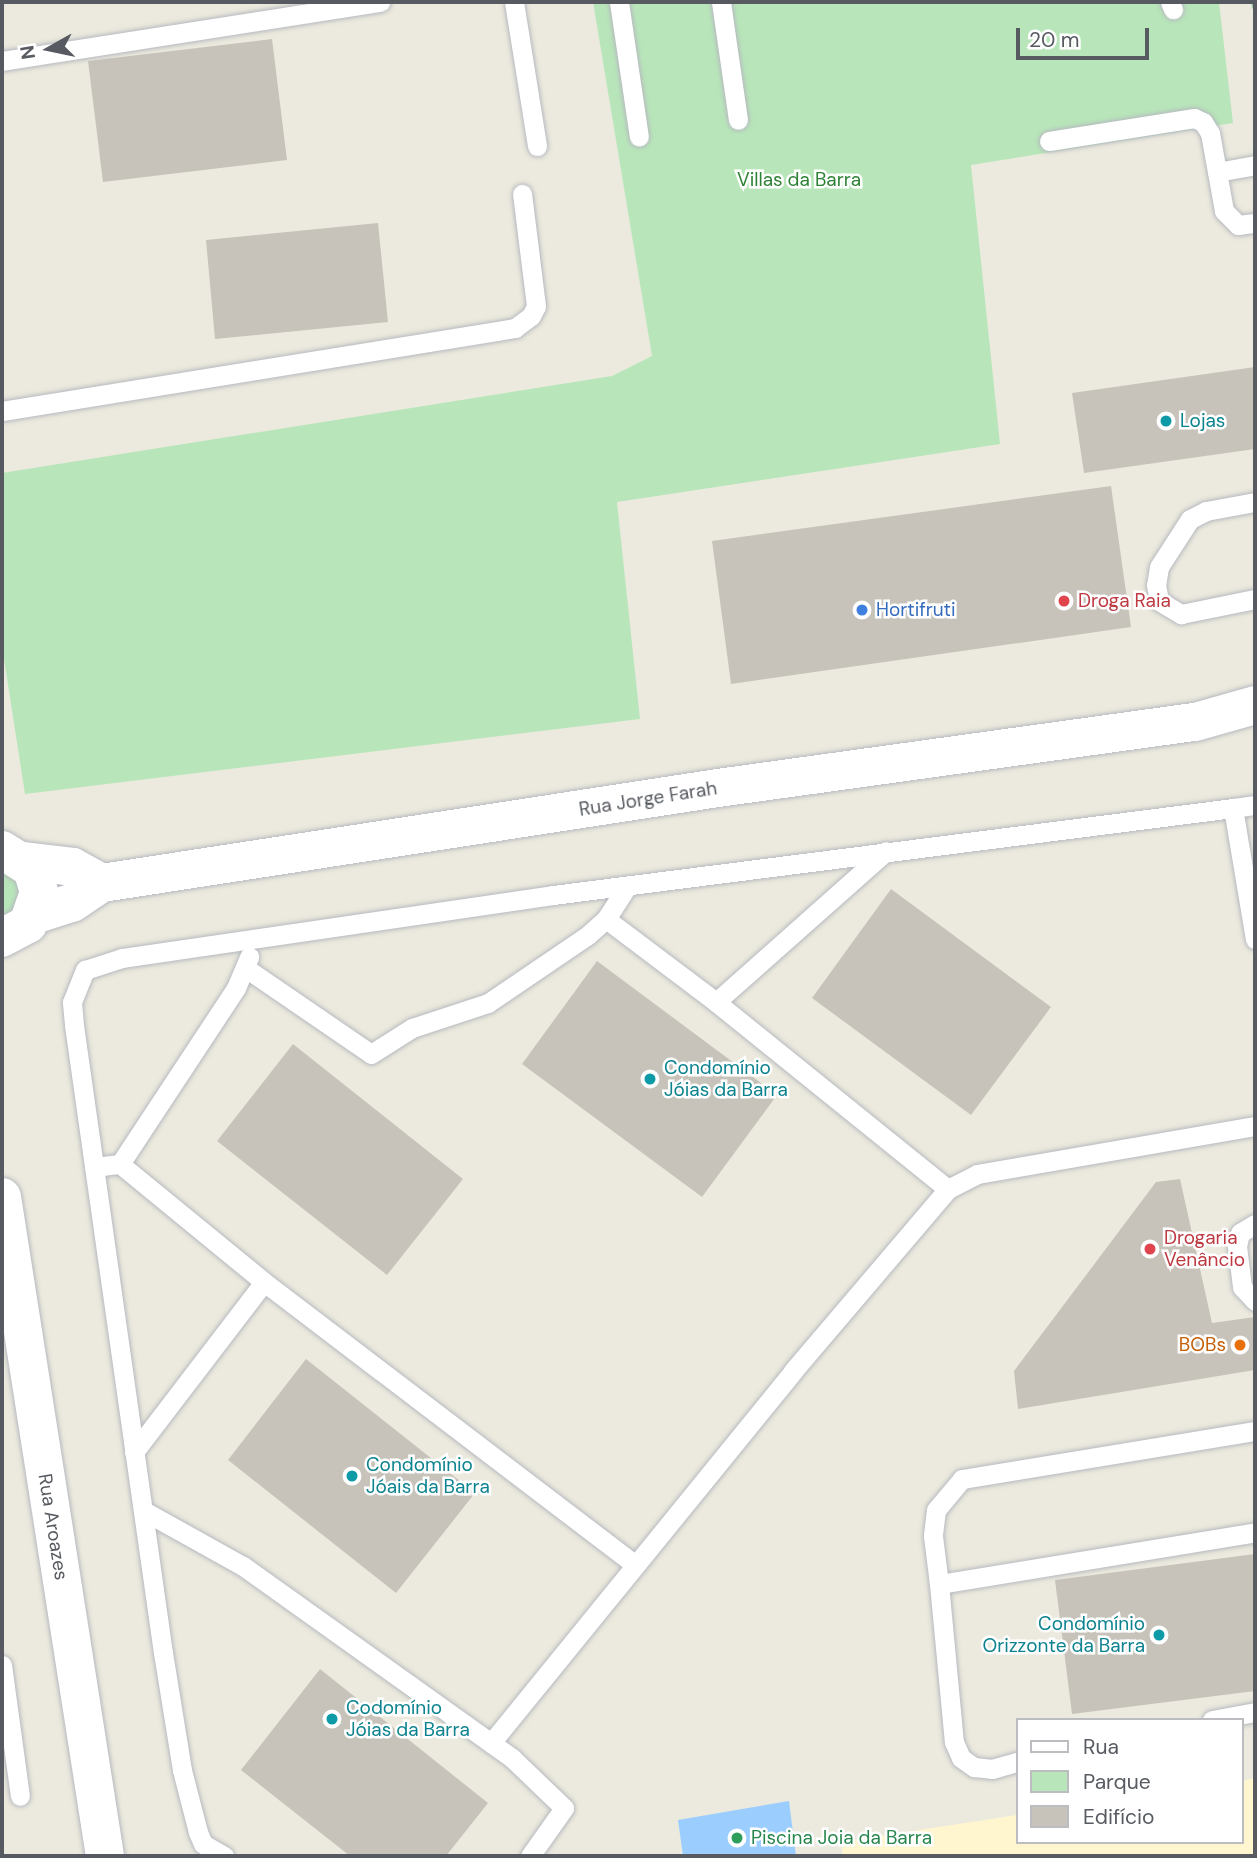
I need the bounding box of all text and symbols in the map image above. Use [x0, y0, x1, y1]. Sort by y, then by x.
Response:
north arrow [14, 14, 84, 84]
scale bar [1019, 14, 1152, 58]
text: 20 m [1029, 26, 1080, 54]
text: N [14, 44, 41, 61]
park label: Villas da Barra [737, 169, 861, 191]
place label: Lojas [1180, 410, 1225, 432]
marker: Lojas [1158, 413, 1174, 429]
place label: Droga Raia [1078, 590, 1171, 612]
marker: Droga Raia [1056, 593, 1072, 609]
place label: Hortifruti [876, 599, 956, 621]
marker: Hortifruti [854, 602, 870, 618]
street label: Rua Jorge Farah [577, 777, 719, 821]
place label: Condomínio Jóias da Barra [664, 1057, 788, 1101]
marker: Condomínio Jóias da Barra [642, 1071, 658, 1087]
place label: Drogaria Venâncio [1164, 1227, 1245, 1271]
marker: Drogaria Venâncio [1142, 1241, 1158, 1257]
place label: BOBs [1179, 1334, 1226, 1356]
marker: BOBs [1232, 1337, 1248, 1353]
place label: Condomínio Jóais da Barra [366, 1454, 490, 1498]
marker: Condomínio Jóais da Barra [344, 1468, 360, 1484]
street label: Rua Aroazes [33, 1472, 73, 1582]
place label: Condomínio Orizzonte da Barra [983, 1613, 1145, 1657]
marker: Condomínio Orizzonte da Barra [1151, 1627, 1167, 1643]
place label: Codomínio Jóias da Barra [346, 1697, 470, 1741]
marker: Codomínio Jóias da Barra [324, 1711, 340, 1727]
legend [1016, 1718, 1243, 1844]
text: Rua [1083, 1733, 1119, 1761]
text: Parque [1083, 1768, 1151, 1796]
text: Edifício [1083, 1803, 1154, 1831]
place label: Piscina Joia da Barra [751, 1827, 932, 1849]
marker: Piscina Joia da Barra [729, 1830, 745, 1846]

